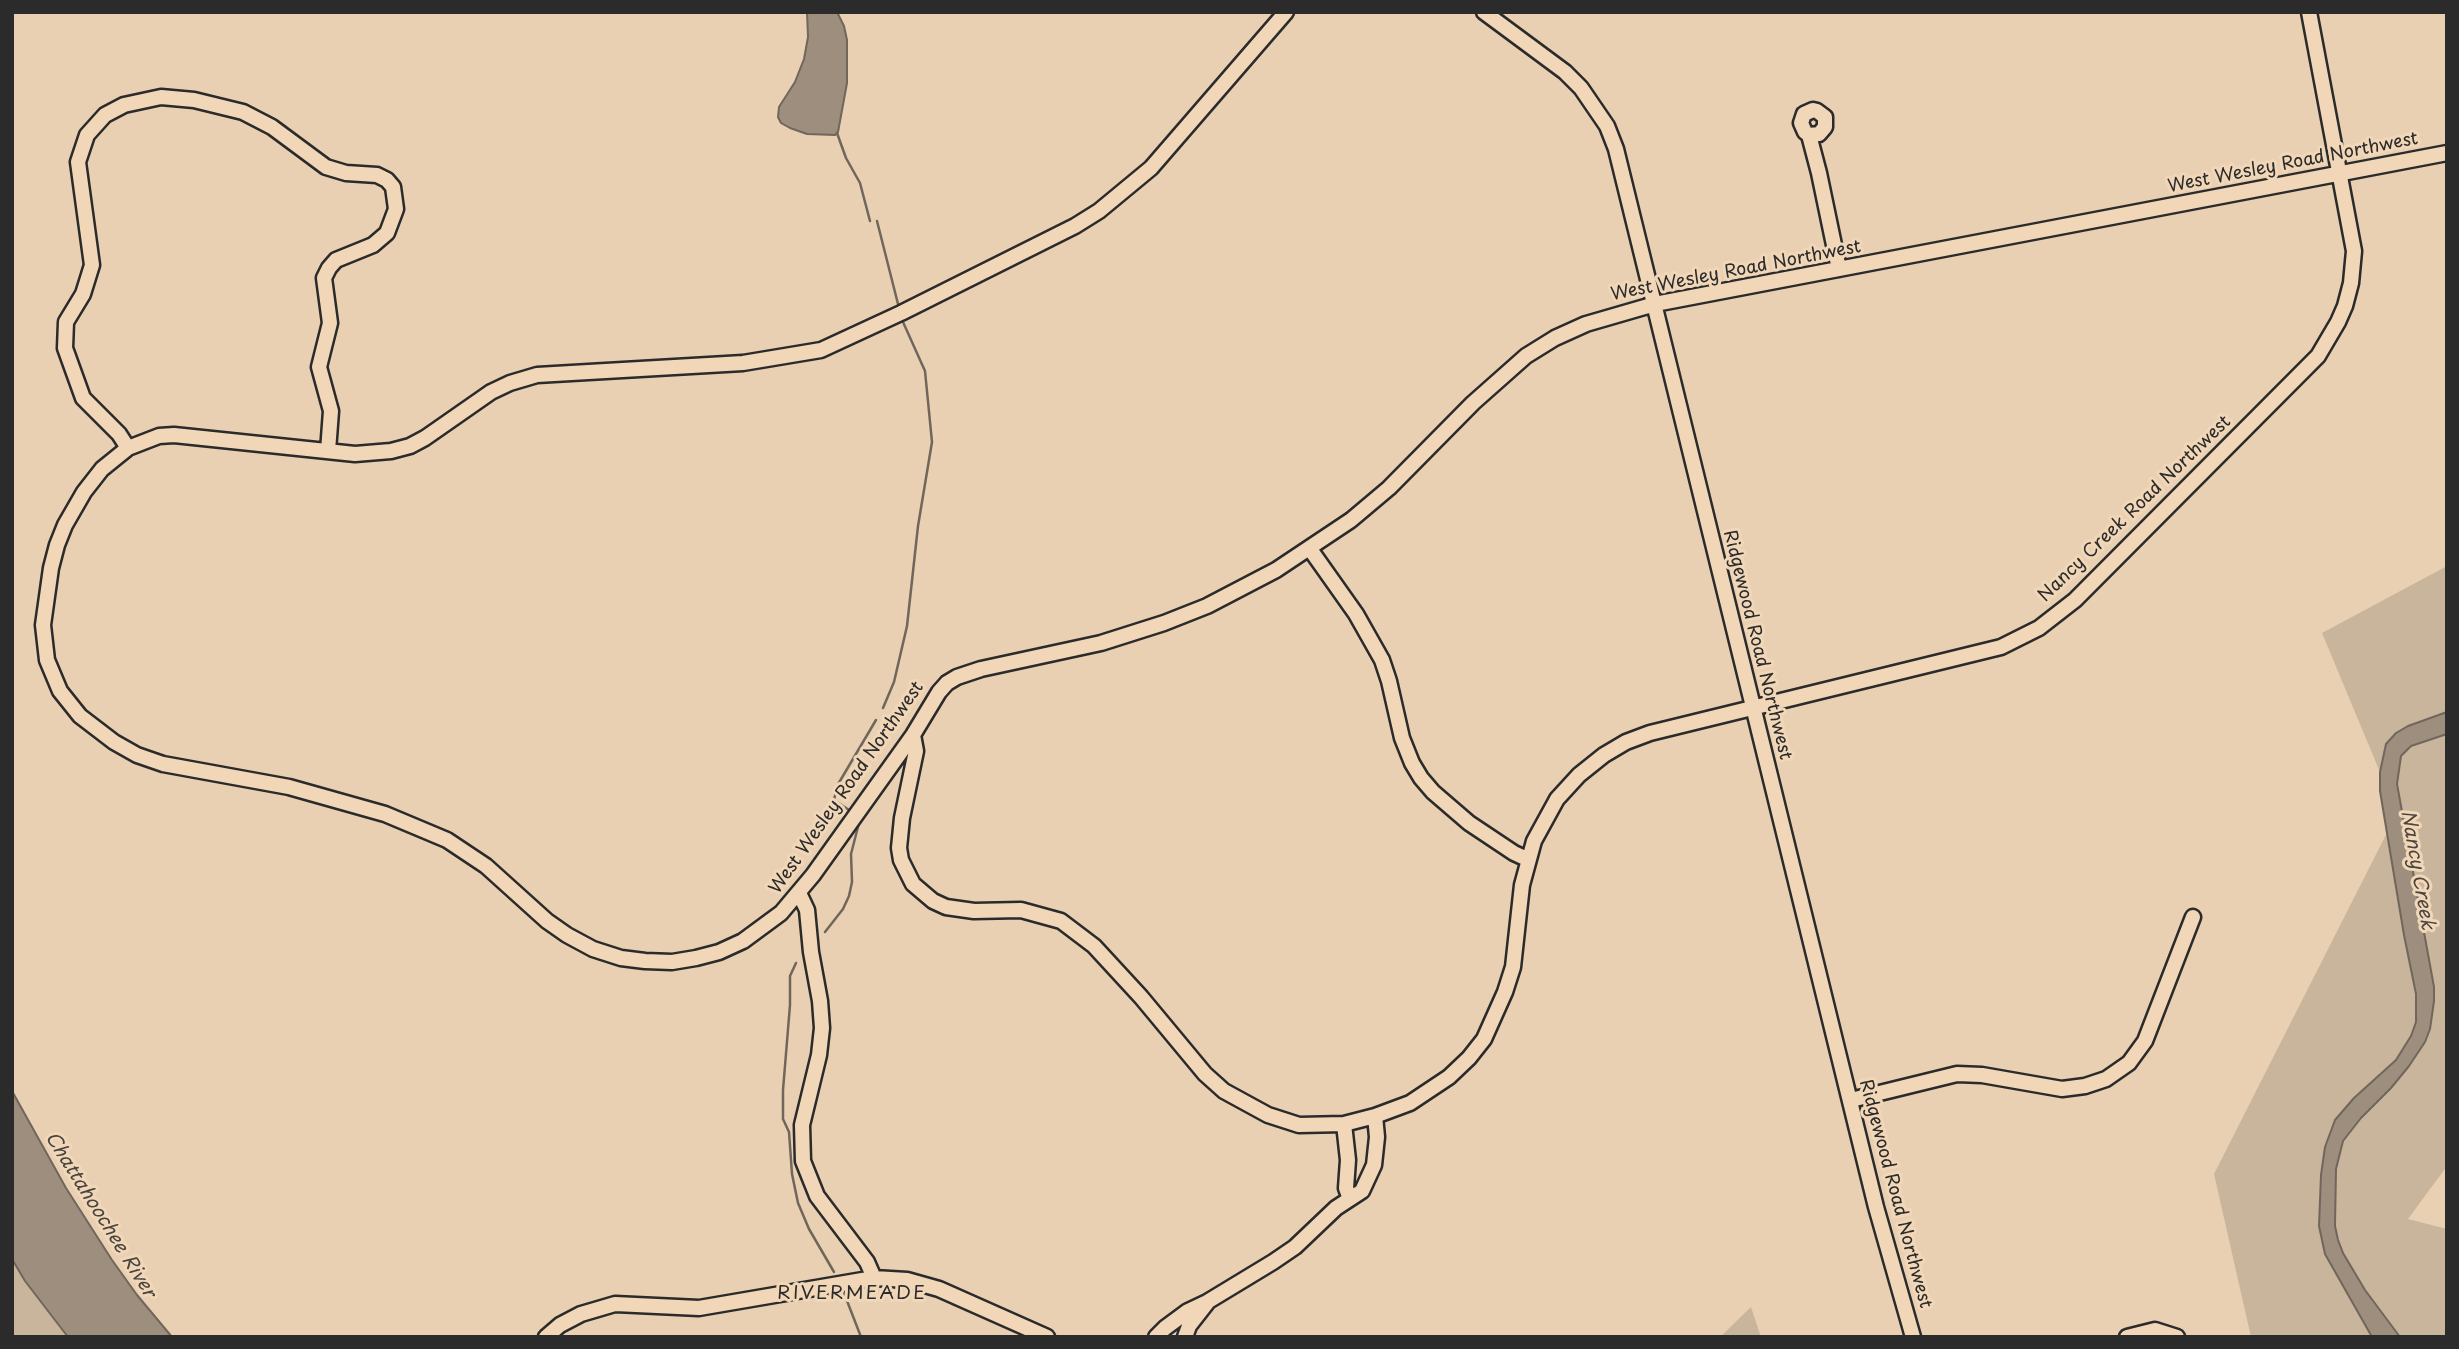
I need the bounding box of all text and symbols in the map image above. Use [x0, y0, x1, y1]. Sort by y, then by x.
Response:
street label: West Wesley Road Northwest [2166, 128, 2420, 198]
street label: West Wesley Road Northwest [1609, 236, 1863, 306]
street label: Nancy Creek Road Northwest [2034, 411, 2236, 607]
street label: Ridgewood Road Northwest [1718, 528, 1796, 762]
street label: West Wesley Road Northwest [765, 678, 929, 898]
water label: Nancy Creek [2395, 809, 2439, 931]
street label: Ridgewood Road Northwest [1854, 1077, 1936, 1311]
water label: Chattahoochee River [40, 1128, 160, 1302]
district label: RIVERMEADE [779, 1283, 925, 1305]

